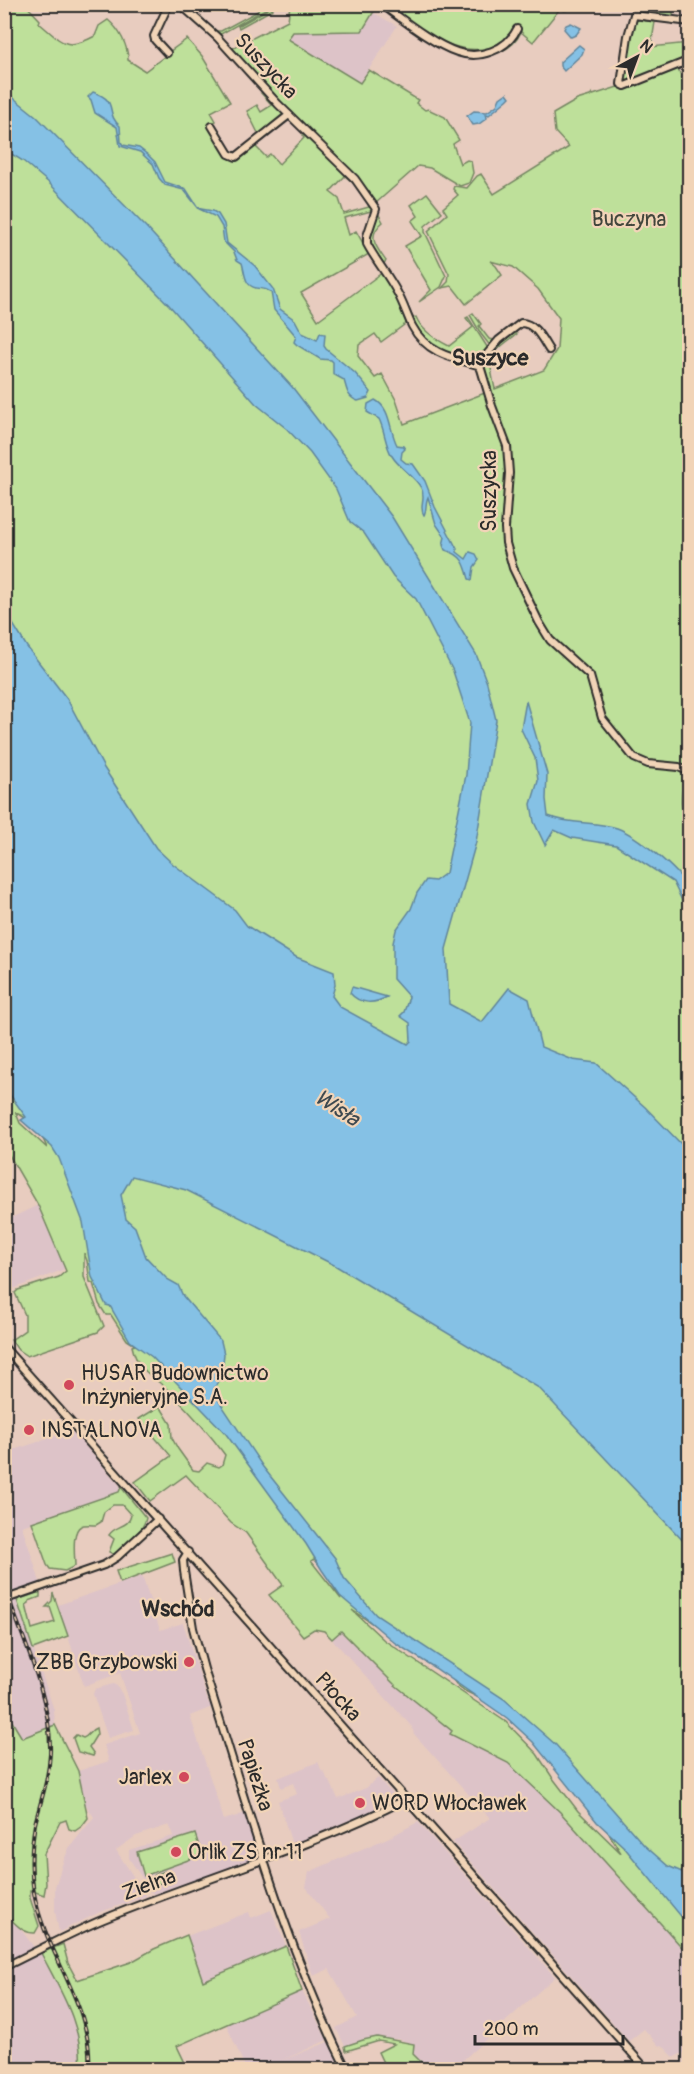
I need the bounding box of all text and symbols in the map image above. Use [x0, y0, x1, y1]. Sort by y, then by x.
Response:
street label: Suszycka [228, 27, 304, 105]
north arrow [607, 27, 667, 87]
text: N [636, 35, 657, 58]
park label: Buczyna [592, 206, 666, 233]
district label: Suszyce [452, 344, 529, 372]
street label: Suszycka [476, 450, 503, 532]
water label: Wisła [309, 1083, 366, 1134]
place label: HUSAR Budownictwo Inżynieryjne S.A. [81, 1360, 269, 1411]
marker: HUSAR Budownictwo Inżynieryjne S.A. [62, 1378, 76, 1392]
place label: INSTALNOVA [41, 1417, 162, 1444]
marker: INSTALNOVA [22, 1423, 36, 1437]
district label: Wschód [142, 1595, 214, 1623]
place label: ZBB Grzybowski [36, 1649, 177, 1676]
marker: ZBB Grzybowski [182, 1655, 196, 1669]
street label: Płocka [309, 1667, 367, 1727]
street label: Papieżka [231, 1736, 279, 1814]
place label: Jarlex [119, 1764, 172, 1791]
marker: Jarlex [177, 1770, 191, 1784]
place label: WORD Włocławek [372, 1790, 527, 1817]
marker: WORD Włocławek [353, 1796, 367, 1810]
place label: Orlik ZS nr 11 [188, 1839, 302, 1866]
marker: Orlik ZS nr 11 [169, 1845, 183, 1859]
street label: Zielna [119, 1863, 179, 1907]
scale bar [475, 2008, 624, 2046]
text: 200 m [484, 2018, 539, 2041]

